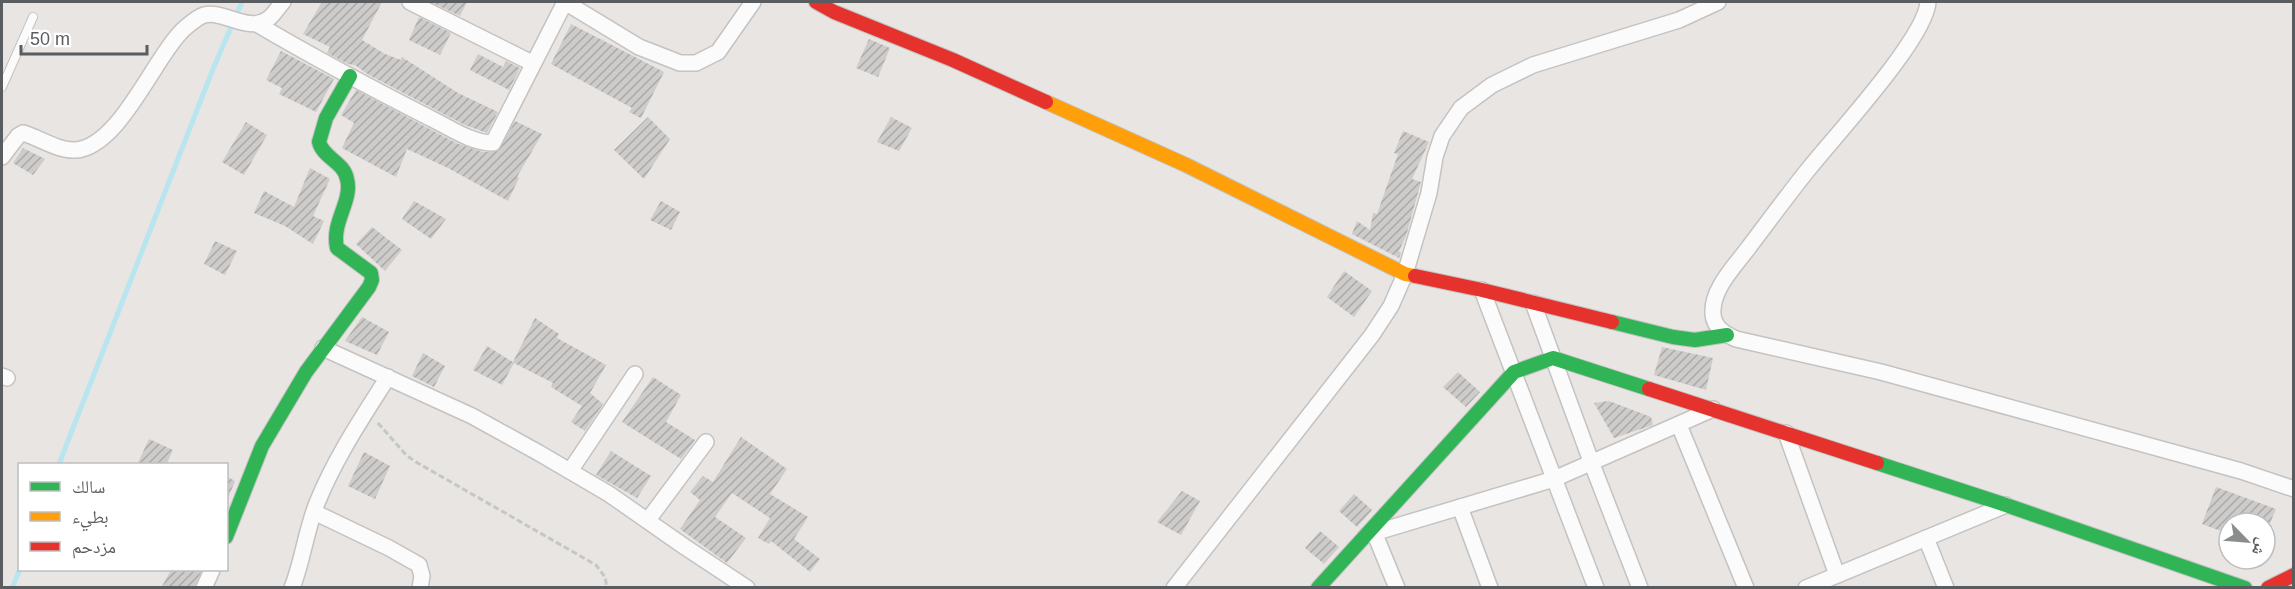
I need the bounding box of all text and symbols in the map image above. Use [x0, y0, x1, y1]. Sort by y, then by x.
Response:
scale bar [21, 18, 147, 56]
text: 50 m [30, 29, 70, 49]
legend [18, 463, 228, 571]
text: سالك [72, 477, 105, 497]
text: بطيء [72, 507, 109, 532]
north arrow [2217, 511, 2277, 571]
text: ش [2248, 535, 2271, 558]
text: مزدحم [72, 537, 116, 559]

